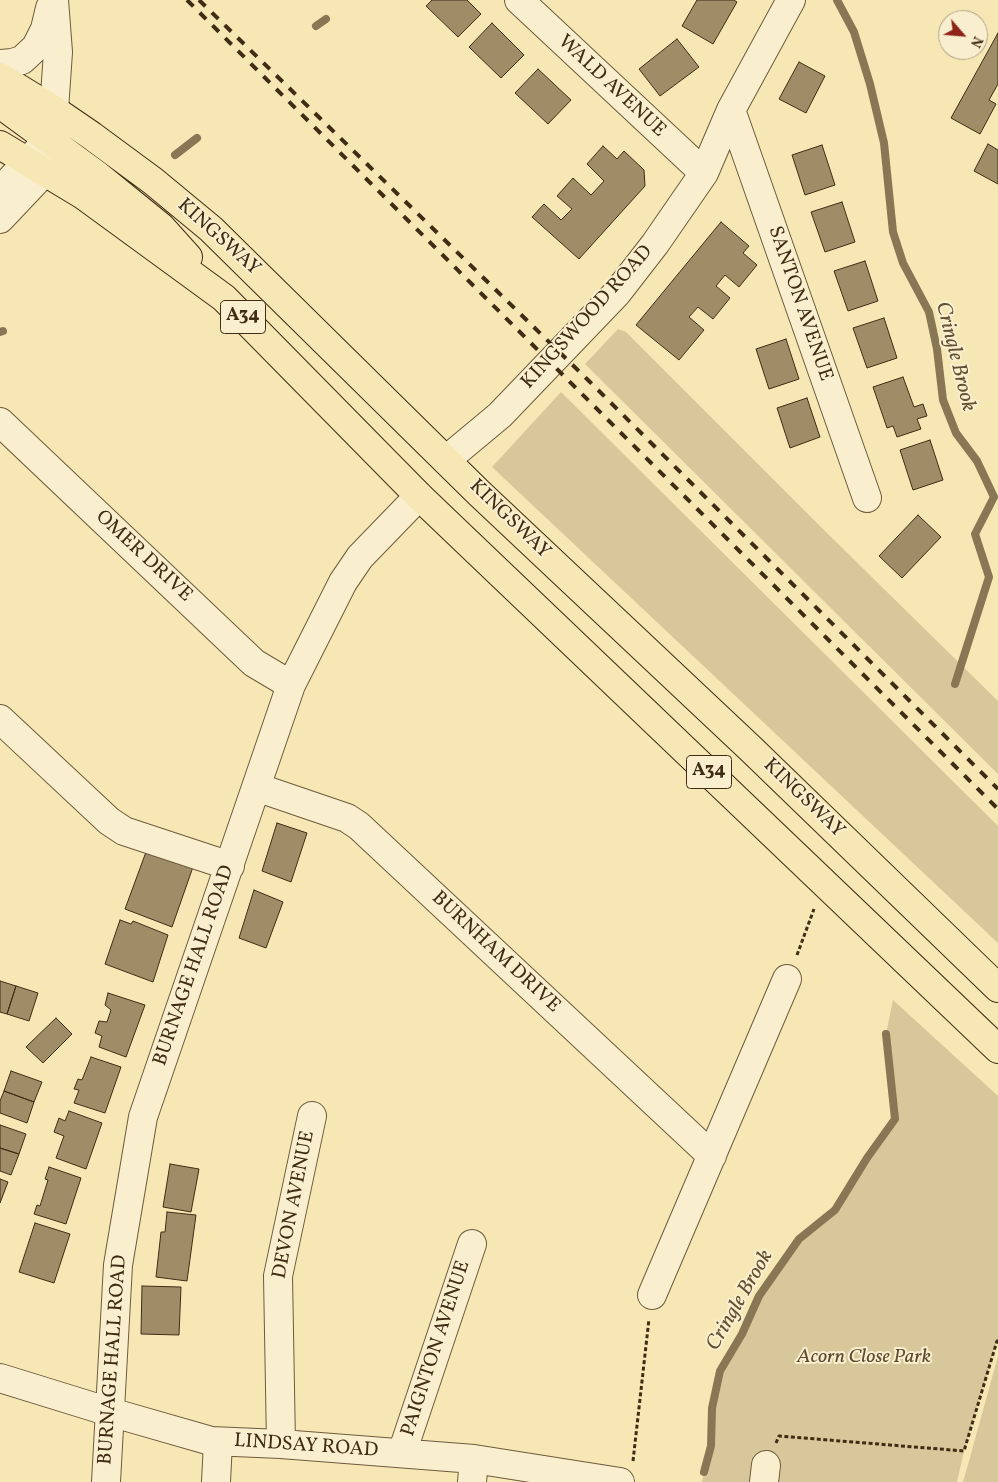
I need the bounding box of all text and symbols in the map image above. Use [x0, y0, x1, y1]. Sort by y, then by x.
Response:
north arrow [938, 10, 988, 60]
street label: WALD AVENUE [552, 31, 670, 143]
text: N [965, 33, 987, 50]
street label: KINGSWAY [171, 194, 265, 282]
street label: SANTON AVENUE [761, 223, 837, 385]
street label: KINGSWOOD ROAD [517, 241, 659, 395]
road number: A34 [220, 300, 266, 334]
water label: Cringle Brook [928, 300, 980, 414]
street label: KINGSWAY [463, 475, 555, 565]
street label: OMER DRIVE [89, 506, 197, 608]
street label: KINGSWAY [757, 754, 849, 844]
road number: A34 [686, 756, 732, 789]
street label: BURNAGE HALL ROAD [149, 863, 241, 1069]
street label: BURNHAM DRIVE [426, 887, 564, 1019]
street label: DEVON AVENUE [269, 1129, 321, 1281]
water label: Cringle Brook [702, 1246, 780, 1356]
street label: BURNAGE HALL ROAD [95, 1254, 133, 1466]
street label: PAIGNTON AVENUE [397, 1258, 477, 1440]
park label: Acorn Close Park [797, 1346, 931, 1370]
street label: LINDSAY ROAD [233, 1430, 379, 1464]

